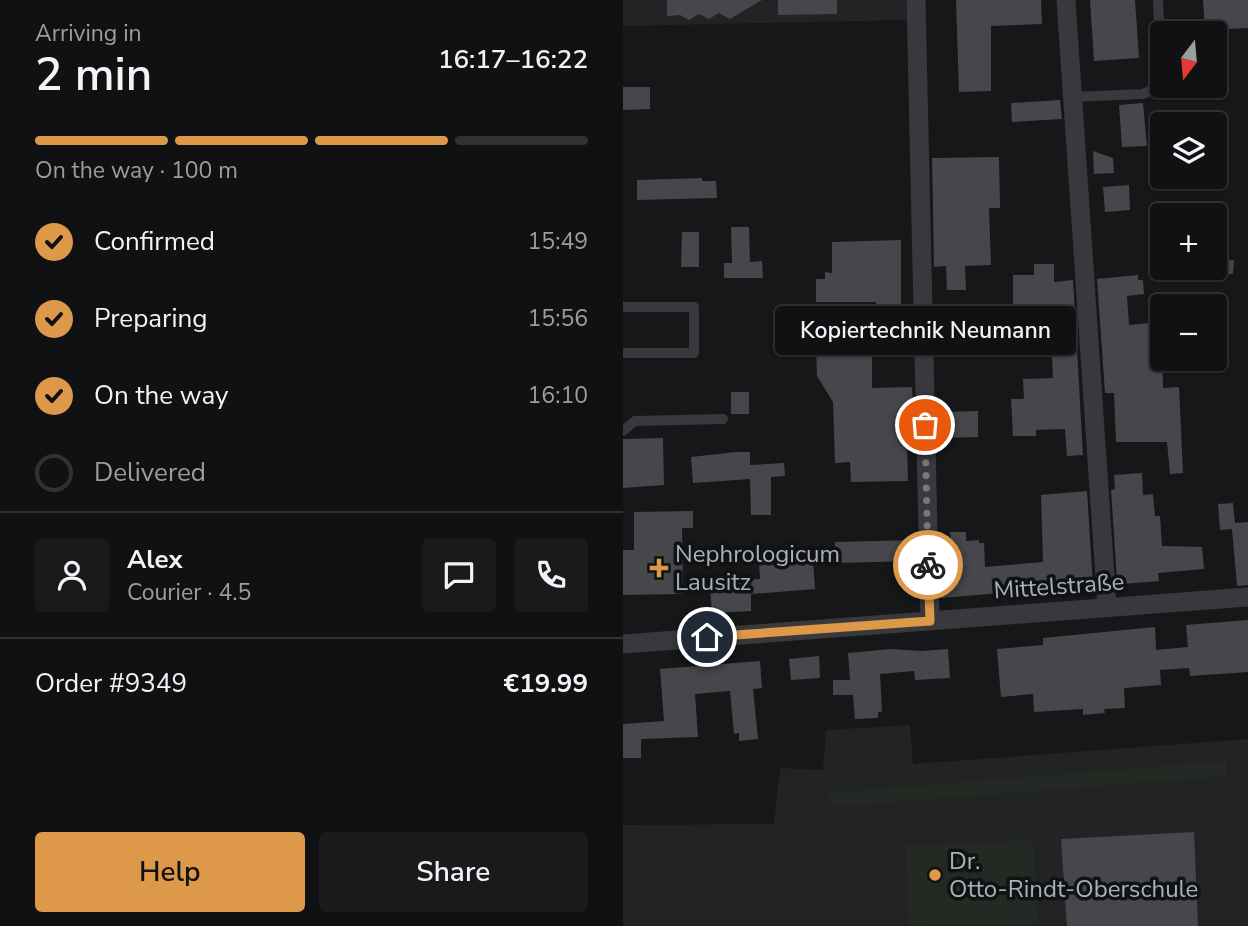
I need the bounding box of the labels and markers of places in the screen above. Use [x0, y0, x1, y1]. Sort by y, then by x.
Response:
callout: Kopiertechnik Neumann [775, 306, 1075, 355]
pin [895, 395, 955, 455]
place label: Nephrologicum Lausitz [675, 538, 840, 598]
marker: Nephrologicum Lausitz [649, 558, 669, 578]
pin [677, 607, 737, 667]
place label: Dr. Otto-Rindt-Oberschule [949, 845, 1198, 905]
marker: Dr. Otto-Rindt-Oberschule [927, 867, 943, 883]

